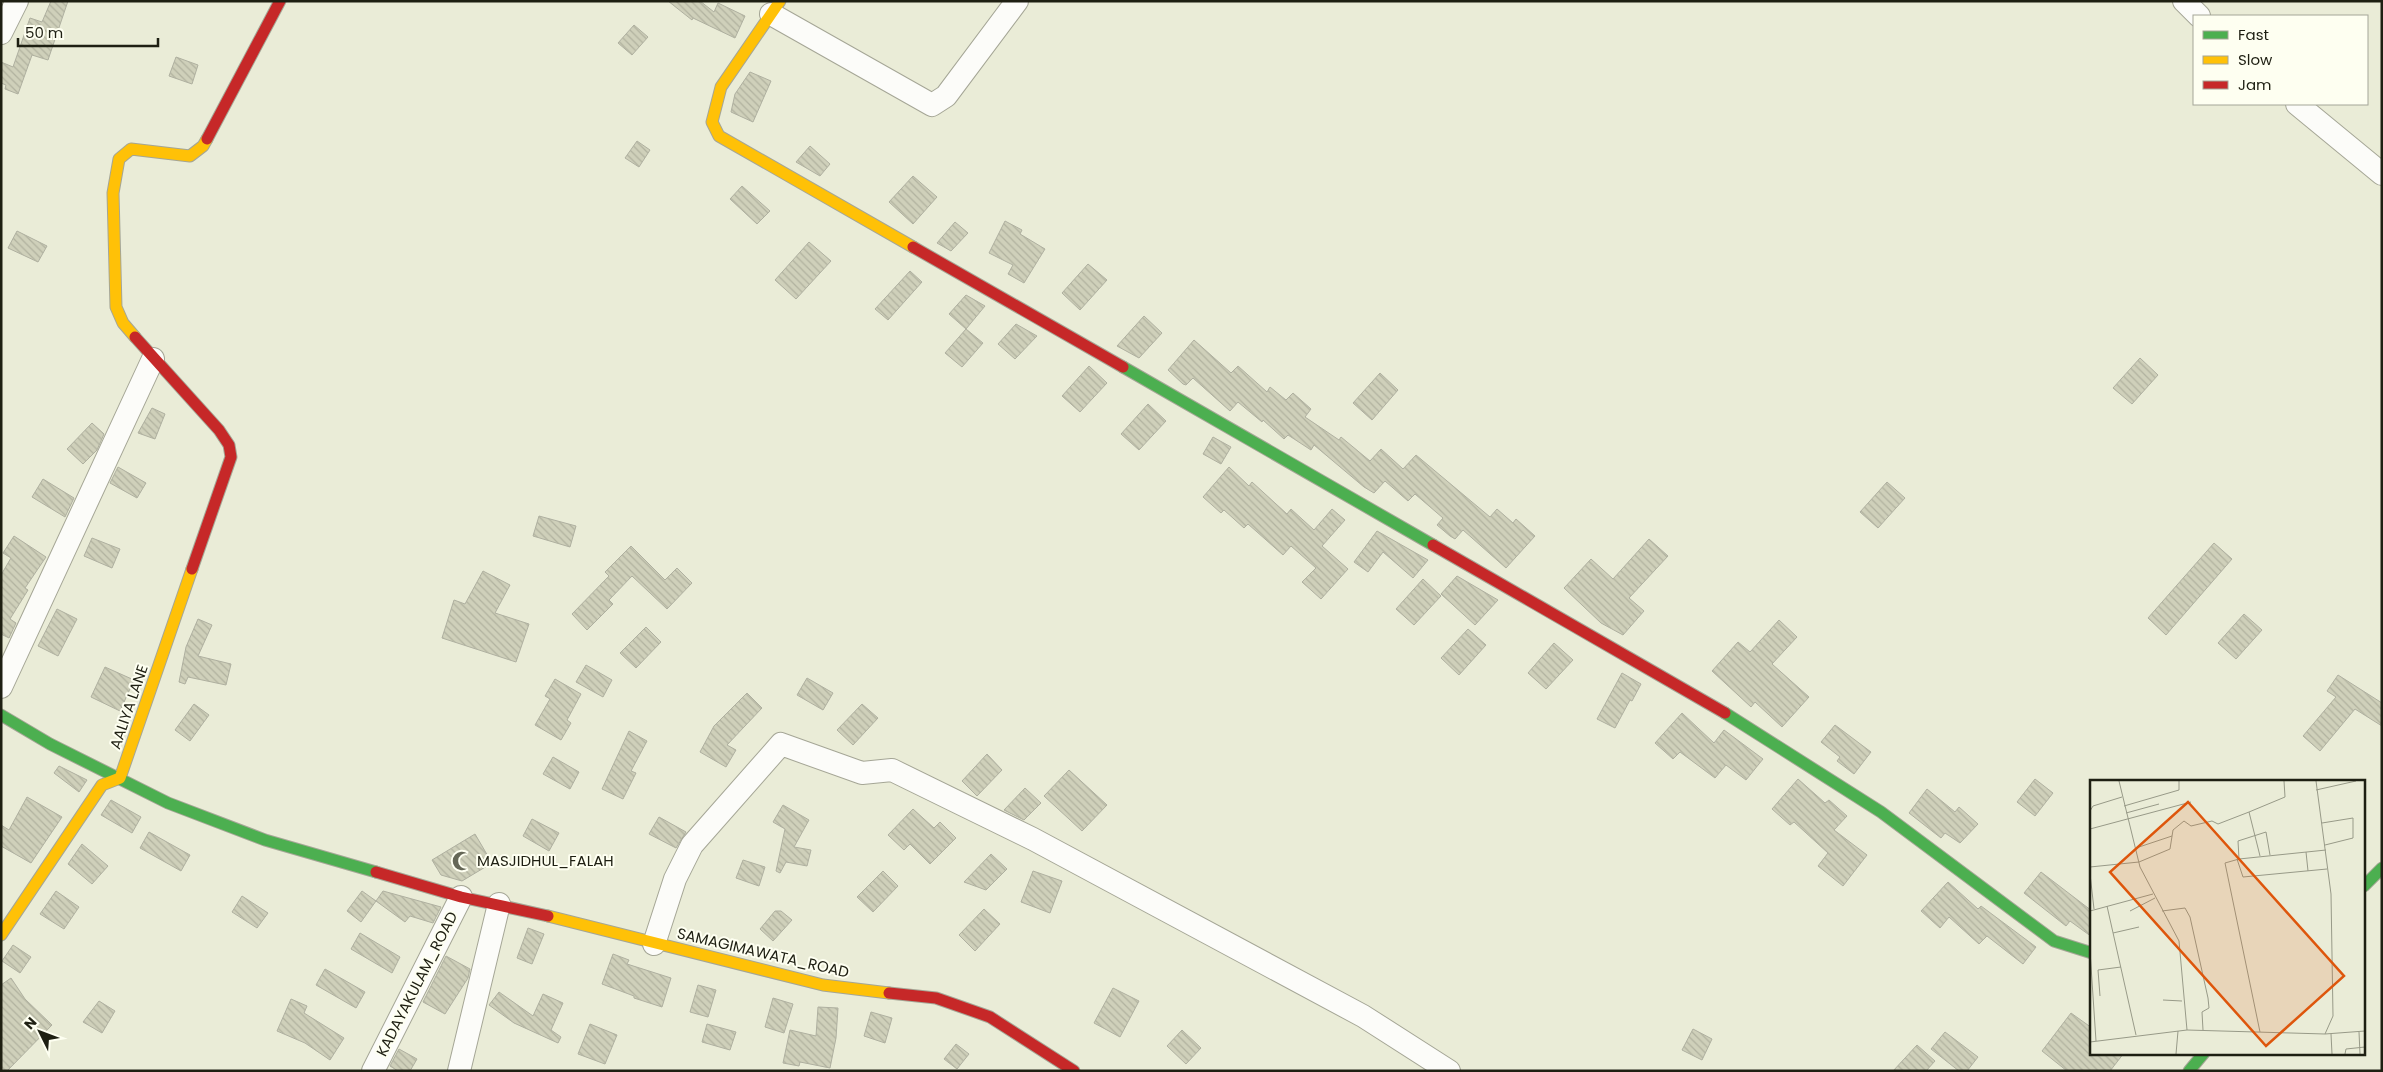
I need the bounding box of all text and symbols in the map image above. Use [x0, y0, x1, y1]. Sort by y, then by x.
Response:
scale bar [18, 15, 158, 47]
legend [2193, 15, 2368, 105]
text: 50 m [25, 22, 63, 43]
text: Fast [2238, 24, 2269, 45]
text: Slow [2238, 49, 2273, 70]
text: Jam [2238, 74, 2272, 95]
street label: AALIYA LANE [104, 662, 153, 752]
inset map [2090, 780, 2366, 1054]
mosque icon: MASJIDHUL_FALAH [451, 850, 473, 872]
place label: MASJIDHUL_FALAH [477, 850, 614, 871]
street label: KADAYAKULAM_ROAD [371, 908, 462, 1060]
street label: SAMAGIMAWATA_ROAD [675, 922, 851, 983]
north arrow [15, 1007, 65, 1057]
text: N [19, 1013, 41, 1034]

